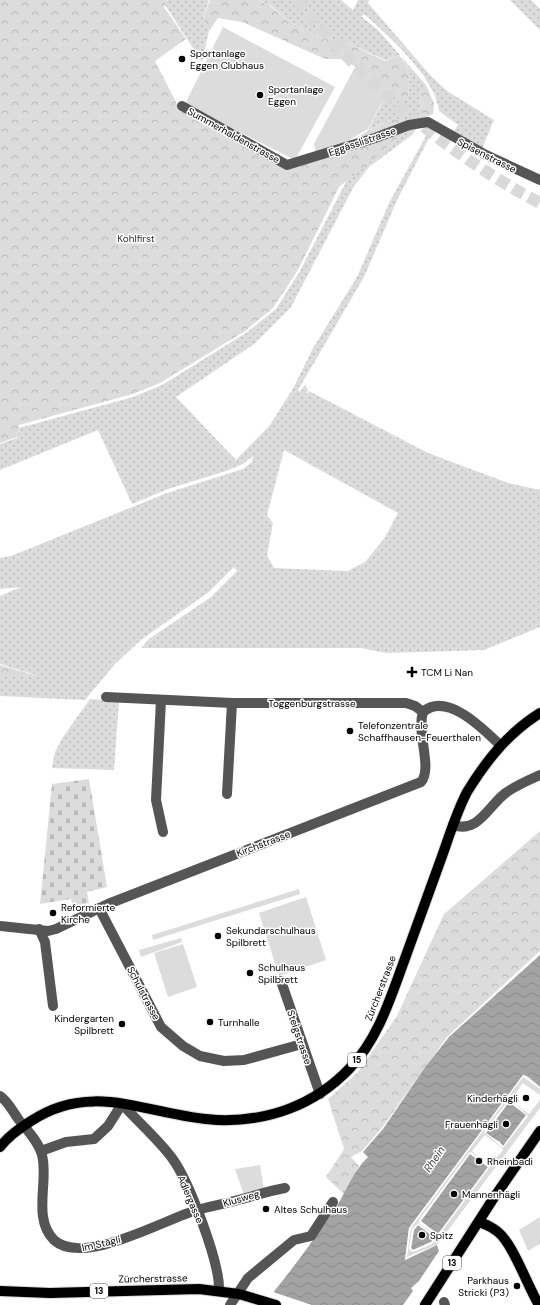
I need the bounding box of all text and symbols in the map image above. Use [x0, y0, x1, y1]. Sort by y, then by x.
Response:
place label: Sportanlage Eggen Clubhaus [190, 47, 264, 72]
marker: Sportanlage Eggen Clubhaus [177, 54, 187, 64]
place label: Sportanlage Eggen [268, 83, 324, 108]
marker: Sportanlage Eggen [255, 90, 265, 100]
street label: Summerhaldenstrasse [185, 105, 282, 166]
street label: Eggässlistrasse [327, 124, 398, 159]
street label: Spisenstrasse [455, 135, 519, 176]
park label: Kohlfirst [117, 232, 155, 245]
marker: TCM Li Nan [406, 666, 418, 678]
place label: TCM Li Nan [421, 666, 473, 679]
street label: Toggenburgstrasse [268, 697, 356, 710]
place label: Telefonzentrale Schaffhausen-Feuerthalen [358, 719, 481, 744]
marker: Telefonzentrale Schaffhausen-Feuerthalen [345, 726, 355, 736]
street label: Kirchstrasse [234, 827, 292, 860]
place label: Reformierte Kirche [61, 901, 116, 926]
marker: Reformierte Kirche [48, 908, 58, 918]
place label: Sekundarschulhaus Spilbrett [226, 924, 316, 949]
marker: Sekundarschulhaus Spilbrett [213, 931, 223, 941]
street label: Zürcherstrasse [362, 953, 399, 1023]
place label: Schulhaus Spilbrett [258, 961, 305, 986]
street label: Schulstrasse [124, 964, 163, 1023]
marker: Schulhaus Spilbrett [245, 968, 255, 978]
street label: Steigstrasse [284, 1008, 315, 1066]
place label: Kindergarten Spilbrett [55, 1012, 114, 1037]
place label: Turnhalle [218, 1016, 260, 1029]
marker: Turnhalle [205, 1017, 215, 1027]
marker: Kindergarten Spilbrett [117, 1019, 127, 1029]
road number: 15 [348, 1053, 366, 1067]
place label: Kinderhägli [467, 1092, 518, 1105]
marker: Kinderhägli [521, 1093, 531, 1103]
place label: Frauenhägli [445, 1118, 498, 1131]
marker: Frauenhägli [501, 1119, 511, 1129]
water label: Rhein [420, 1143, 448, 1175]
place label: Rheinbadi [487, 1155, 533, 1168]
marker: Rheinbadi [474, 1156, 484, 1166]
street label: Adlergasse [175, 1173, 207, 1225]
street label: Klusweg [221, 1187, 261, 1210]
place label: Mannenhägli [462, 1188, 520, 1201]
marker: Mannenhägli [449, 1189, 459, 1199]
place label: Altes Schulhaus [274, 1203, 347, 1216]
marker: Altes Schulhaus [261, 1204, 271, 1214]
place label: Spitz [430, 1229, 453, 1242]
marker: Spitz [417, 1230, 427, 1240]
street label: Im Stägli [81, 1233, 122, 1254]
road number: 13 [443, 1256, 461, 1270]
street label: Zürcherstrasse [118, 1271, 188, 1286]
place label: Parkhaus Stricki (P3) [458, 1274, 509, 1299]
marker: Parkhaus Stricki (P3) [512, 1281, 522, 1291]
road number: 13 [90, 1284, 108, 1298]

